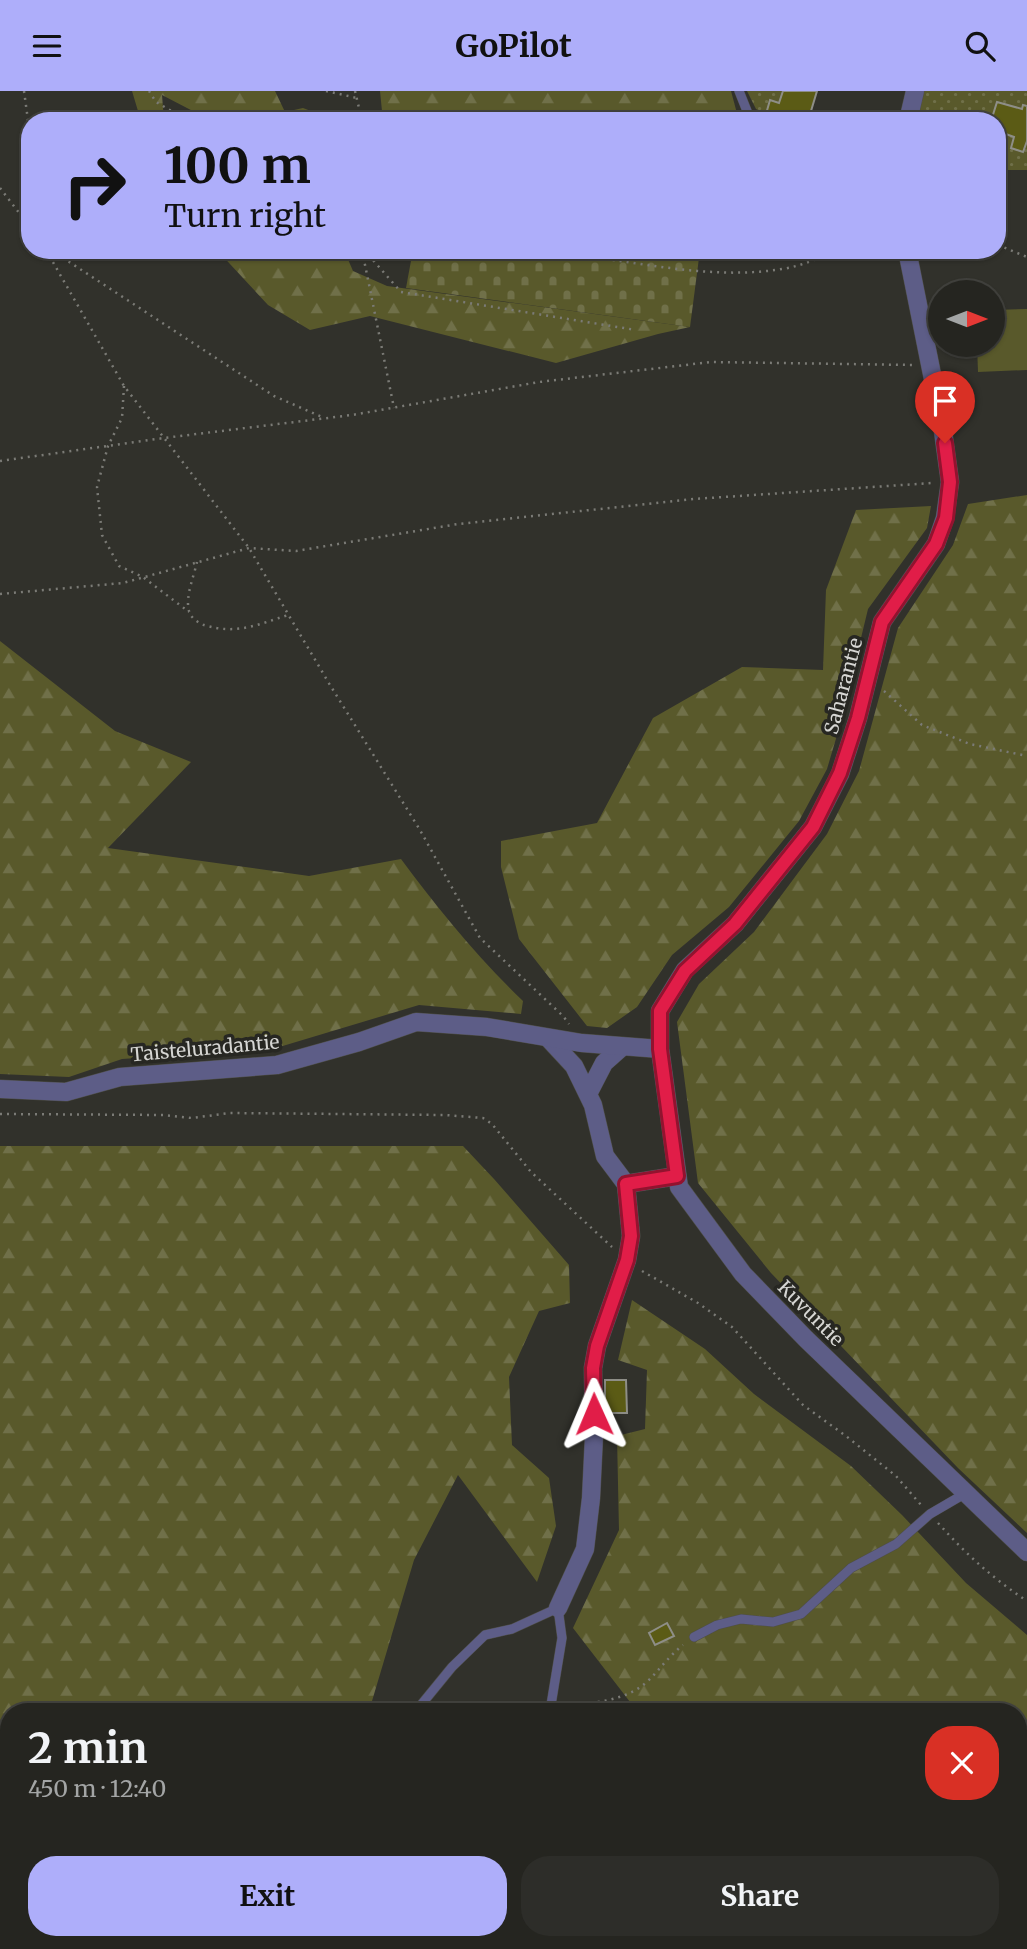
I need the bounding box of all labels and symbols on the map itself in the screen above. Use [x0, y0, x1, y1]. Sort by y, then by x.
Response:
north arrow [928, 280, 1004, 357]
pin [915, 371, 975, 443]
street label: Saharantie [819, 635, 867, 737]
street label: Taisteluradantie [130, 1030, 280, 1066]
street label: Kuvuntie [773, 1275, 849, 1351]
position arrow [557, 1377, 631, 1451]

